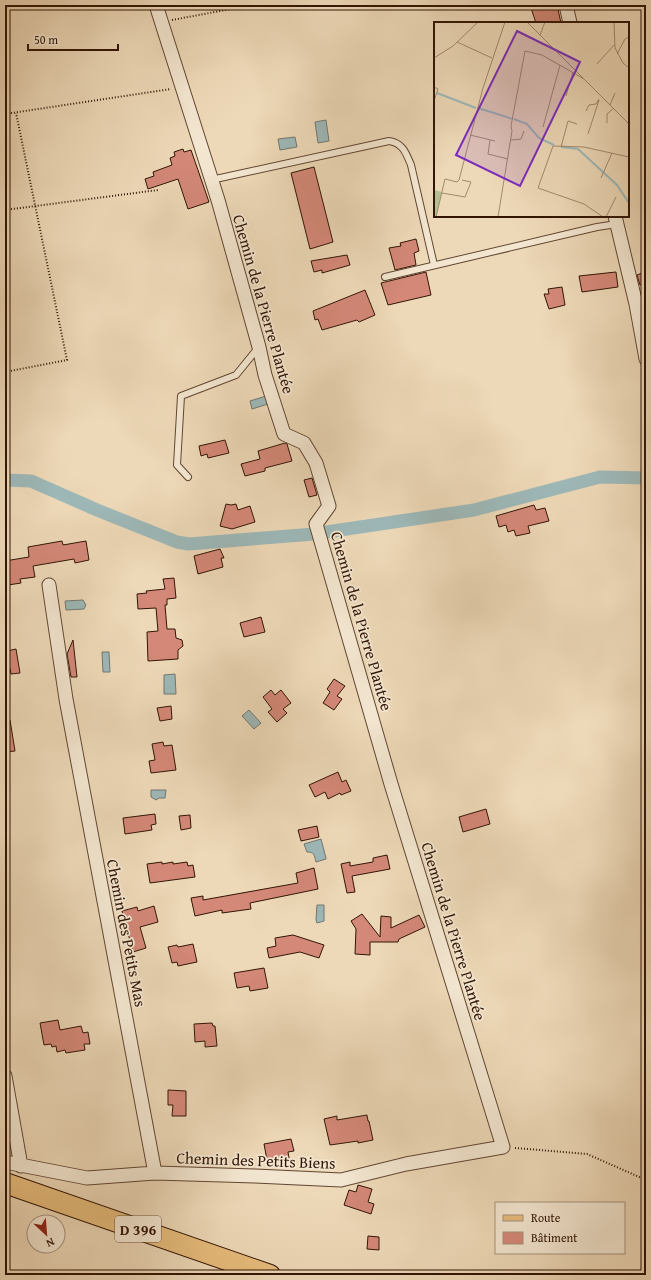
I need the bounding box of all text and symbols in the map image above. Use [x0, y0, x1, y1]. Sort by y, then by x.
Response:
inset map [434, 22, 629, 217]
scale bar [28, 26, 118, 52]
text: 50 m [34, 31, 58, 48]
street label: Chemin de la Pierre Plantée [227, 212, 301, 396]
street label: Chemin de la Pierre Plantée [325, 529, 399, 713]
street label: Chemin de la Pierre Plantée [415, 839, 493, 1023]
street label: Chemin des Petits Mas [101, 857, 153, 1009]
street label: Chemin des Petits Biens [176, 1145, 336, 1175]
legend [495, 1202, 625, 1254]
text: Route [531, 1209, 561, 1226]
north arrow [26, 1214, 66, 1254]
road number: D 396 [115, 1216, 161, 1242]
text: Bâtiment [531, 1229, 578, 1246]
text: N [43, 1234, 57, 1252]

